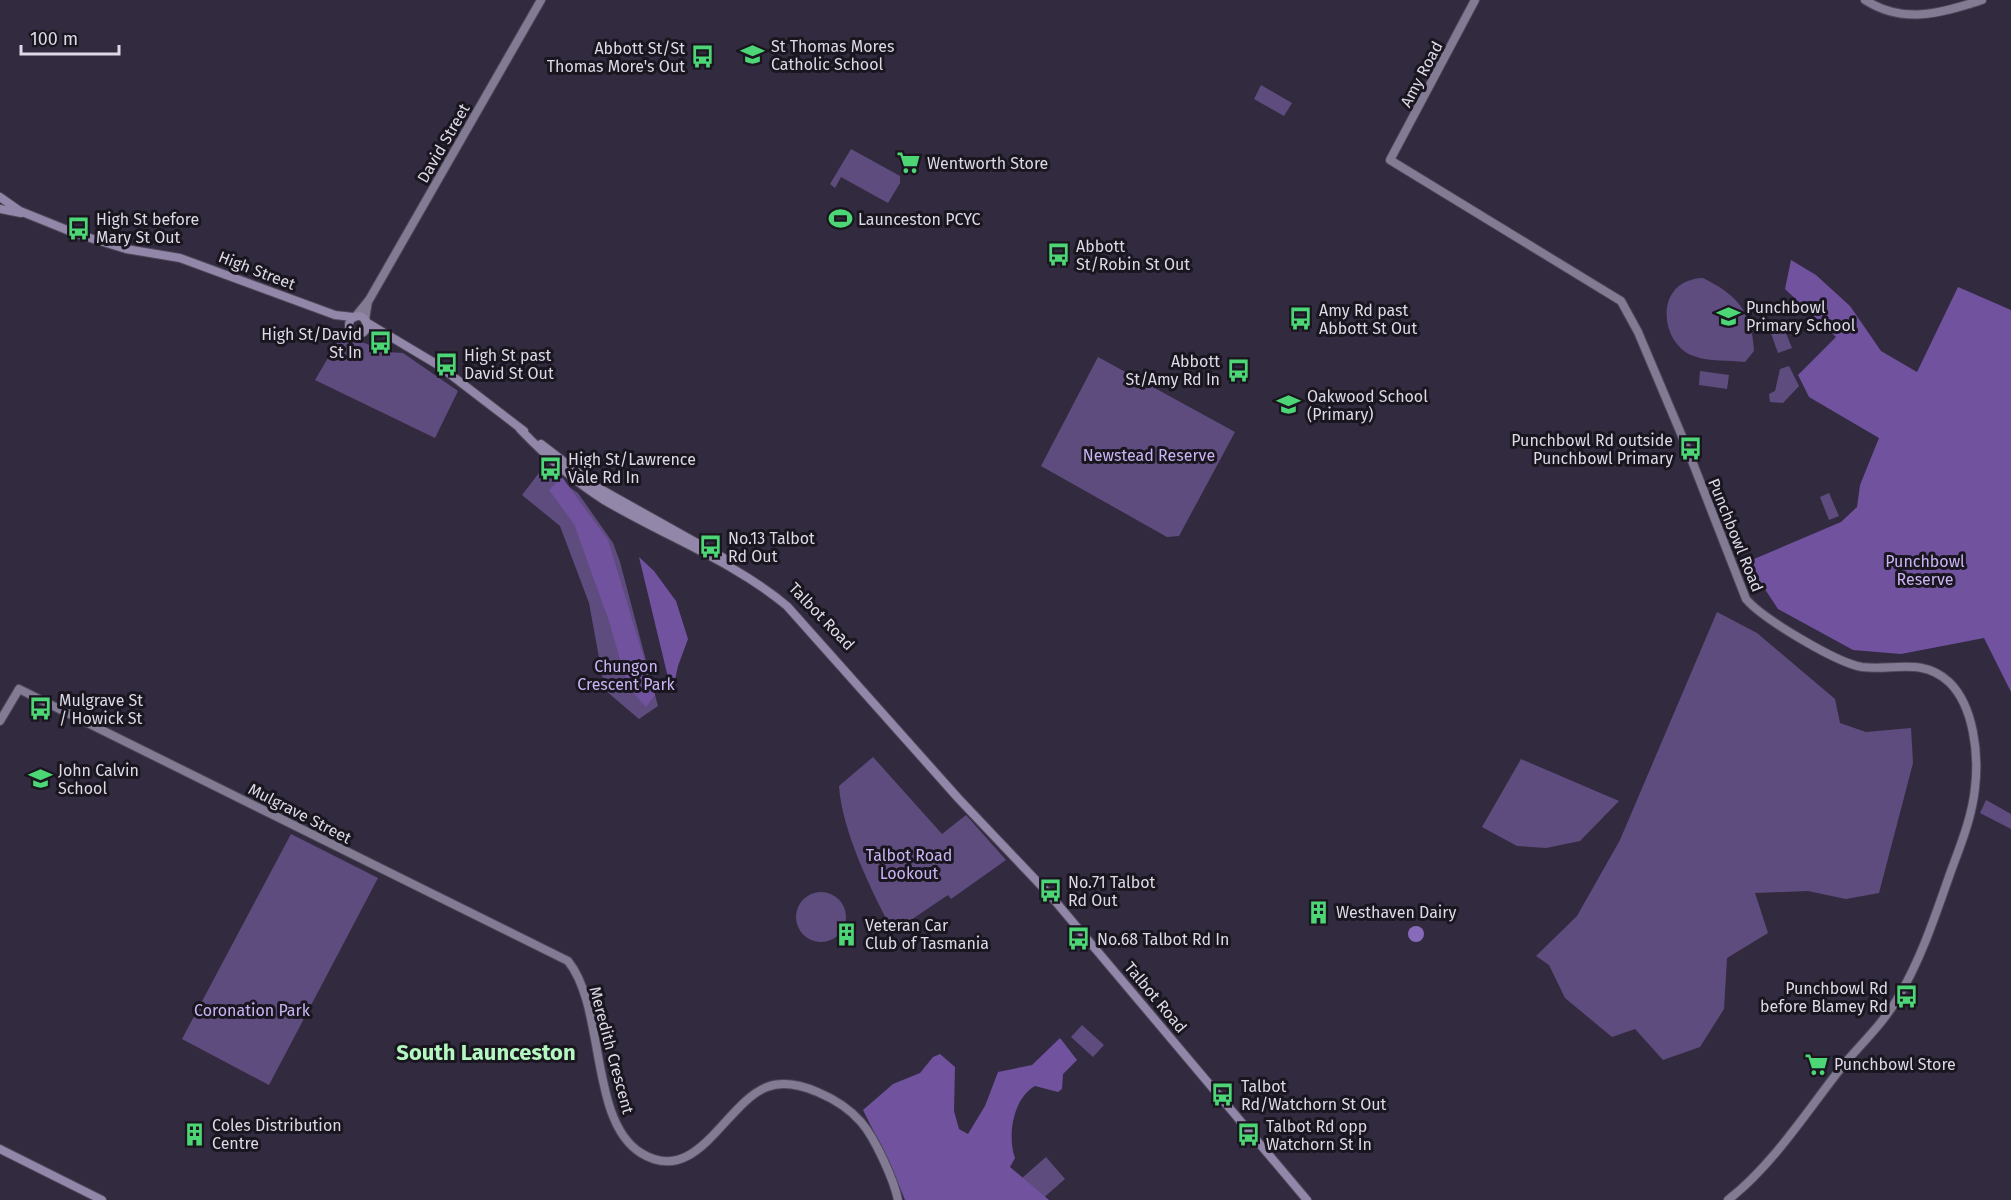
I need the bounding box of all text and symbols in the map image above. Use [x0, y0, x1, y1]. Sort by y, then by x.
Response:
scale bar [21, 18, 118, 56]
text: 100 m [30, 28, 78, 50]
place label: St Thomas Mores Catholic School [771, 37, 894, 74]
street label: Amy Road [1396, 38, 1447, 110]
place label: Abbott St/St Thomas More's Out [547, 39, 685, 76]
school or university icon: St Thomas Mores Catholic School [740, 42, 766, 68]
bus stop icon: Abbott St/St Thomas More's Out [690, 44, 716, 70]
street label: David Street [413, 100, 474, 186]
supermarket icon: Wentworth Store [896, 150, 922, 176]
place label: Wentworth Store [927, 154, 1048, 173]
sports icon: Launceston PCYC [827, 206, 853, 232]
place label: High St before Mary St Out [96, 210, 199, 247]
place label: Launceston PCYC [858, 210, 981, 229]
bus stop icon: High St before Mary St Out [65, 215, 91, 241]
place label: Abbott St/Robin St Out [1076, 237, 1190, 274]
bus stop icon: Abbott St/Robin St Out [1045, 242, 1071, 268]
street label: High Street [216, 247, 298, 294]
place label: Punchbowl Primary School [1746, 298, 1856, 335]
place label: Amy Rd past Abbott St Out [1319, 301, 1417, 338]
school or university icon: Punchbowl Primary School [1715, 303, 1741, 329]
bus stop icon: Amy Rd past Abbott St Out [1288, 306, 1314, 332]
place label: High St/David St In [261, 325, 362, 362]
bus stop icon: High St/David St In [367, 330, 393, 356]
place label: High St past David St Out [464, 346, 554, 383]
bus stop icon: High St past David St Out [433, 351, 459, 377]
place label: Abbott St/Amy Rd In [1125, 352, 1220, 389]
bus stop icon: Abbott St/Amy Rd In [1225, 357, 1251, 383]
place label: Oakwood School (Primary) [1307, 387, 1428, 424]
school or university icon: Oakwood School (Primary) [1276, 392, 1302, 418]
place label: Punchbowl Rd outside Punchbowl Primary [1511, 431, 1673, 468]
bus stop icon: Punchbowl Rd outside Punchbowl Primary [1678, 436, 1704, 462]
park label: Newstead Reserve [1083, 446, 1215, 465]
place label: High St/Lawrence Vale Rd In [568, 450, 696, 487]
bus stop icon: High St/Lawrence Vale Rd In [537, 455, 563, 481]
street label: Punchbowl Road [1704, 476, 1767, 595]
place label: No.13 Talbot Rd Out [728, 529, 815, 566]
bus stop icon: No.13 Talbot Rd Out [697, 534, 723, 560]
park label: Punchbowl Reserve [1885, 552, 1965, 589]
street label: Talbot Road [785, 579, 859, 654]
park label: Chungon Crescent Park [577, 657, 676, 694]
place label: Mulgrave St / Howick St [59, 691, 143, 728]
bus stop icon: Mulgrave St / Howick St [28, 696, 54, 722]
place label: John Calvin School [58, 761, 139, 798]
school or university icon: John Calvin School [27, 766, 53, 792]
street label: Mulgrave Street [245, 779, 355, 848]
park label: Talbot Road Lookout [866, 846, 952, 883]
place label: No.71 Talbot Rd Out [1068, 873, 1155, 910]
bus stop icon: No.71 Talbot Rd Out [1037, 878, 1063, 904]
building icon: Westhaven Dairy [1305, 899, 1331, 925]
place label: Westhaven Dairy [1336, 903, 1457, 922]
place label: Veteran Car Club of Tasmania [865, 916, 989, 953]
building icon: Veteran Car Club of Tasmania [834, 921, 860, 947]
bus stop icon: No.68 Talbot Rd In [1066, 926, 1092, 952]
place label: No.68 Talbot Rd In [1097, 930, 1229, 949]
street label: Talbot Road [1121, 958, 1191, 1037]
place label: Punchbowl Rd before Blamey Rd [1760, 979, 1888, 1016]
street label: Meredith Crescent [585, 984, 638, 1116]
bus stop icon: Punchbowl Rd before Blamey Rd [1893, 984, 1919, 1010]
park label: Coronation Park [194, 1001, 311, 1020]
district label: South Launceston [396, 1039, 576, 1066]
supermarket icon: Punchbowl Store [1803, 1051, 1829, 1077]
place label: Punchbowl Store [1834, 1055, 1956, 1074]
place label: Talbot Rd/Watchorn St Out [1241, 1077, 1387, 1114]
bus stop icon: Talbot Rd/Watchorn St Out [1210, 1082, 1236, 1108]
place label: Coles Distribution Centre [212, 1116, 342, 1153]
place label: Talbot Rd opp Watchorn St In [1266, 1117, 1372, 1154]
building icon: Coles Distribution Centre [181, 1121, 207, 1147]
bus stop icon: Talbot Rd opp Watchorn St In [1235, 1122, 1261, 1148]

